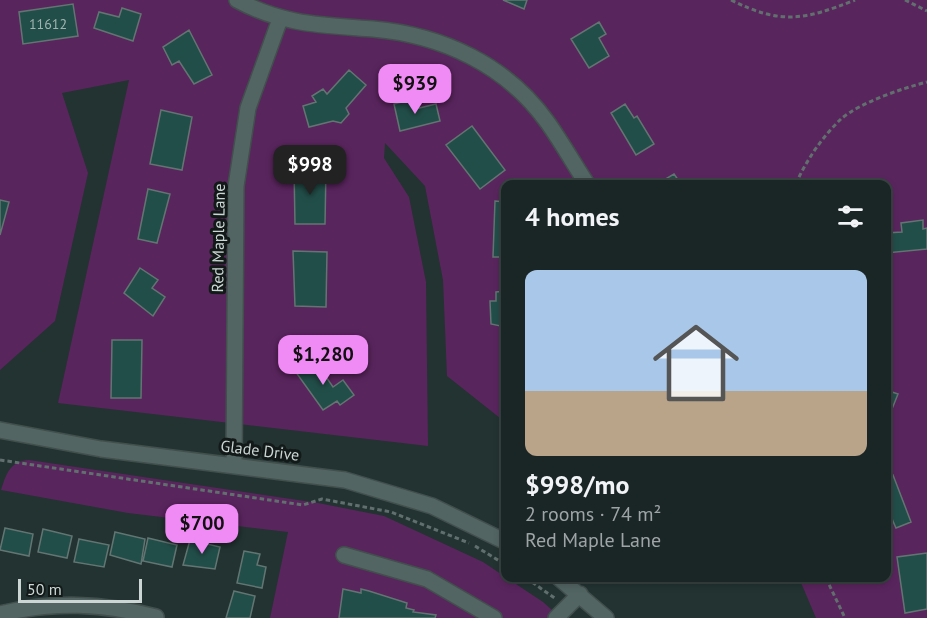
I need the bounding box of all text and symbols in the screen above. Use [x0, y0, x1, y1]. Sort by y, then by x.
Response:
house number: 11612 [29, 15, 67, 33]
pin: $939 [379, 64, 451, 115]
text: $939 [392, 70, 438, 96]
pin: $998 [274, 145, 346, 196]
text: $998 [287, 151, 333, 177]
street label: Red Maple Lane [207, 183, 229, 293]
text: 4 homes [525, 200, 620, 233]
icon: filters [834, 200, 867, 233]
icon: home [642, 309, 750, 417]
pin: $1,280 [274, 335, 372, 386]
text: $1,280 [292, 341, 354, 367]
street label: Glade Drive [219, 435, 301, 465]
text: $998/mo [525, 468, 629, 501]
text: 2 rooms · 74 m² [525, 501, 661, 527]
pin: $700 [166, 504, 238, 555]
text: $700 [179, 510, 225, 536]
text: Red Maple Lane [525, 527, 661, 553]
scale bar [18, 576, 142, 604]
text: 50 m [27, 579, 62, 599]

